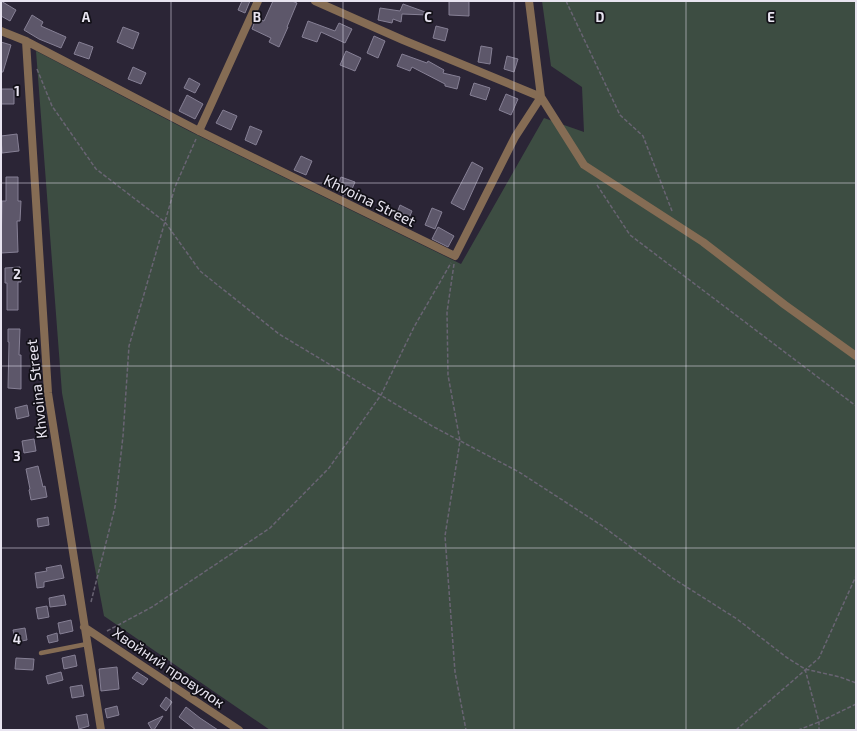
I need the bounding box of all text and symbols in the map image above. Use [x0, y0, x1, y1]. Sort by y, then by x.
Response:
text: A [82, 9, 91, 25]
text: B [253, 9, 261, 25]
text: C [424, 9, 432, 25]
text: D [596, 9, 605, 25]
text: E [767, 9, 775, 25]
text: 1 [14, 83, 20, 99]
street label: Khvoina Street [321, 170, 419, 230]
text: 2 [13, 266, 21, 282]
street label: Khvoina Street [22, 338, 50, 440]
text: 3 [13, 448, 21, 464]
street label: Хвойний провулок [109, 623, 228, 712]
text: 4 [13, 631, 21, 647]

